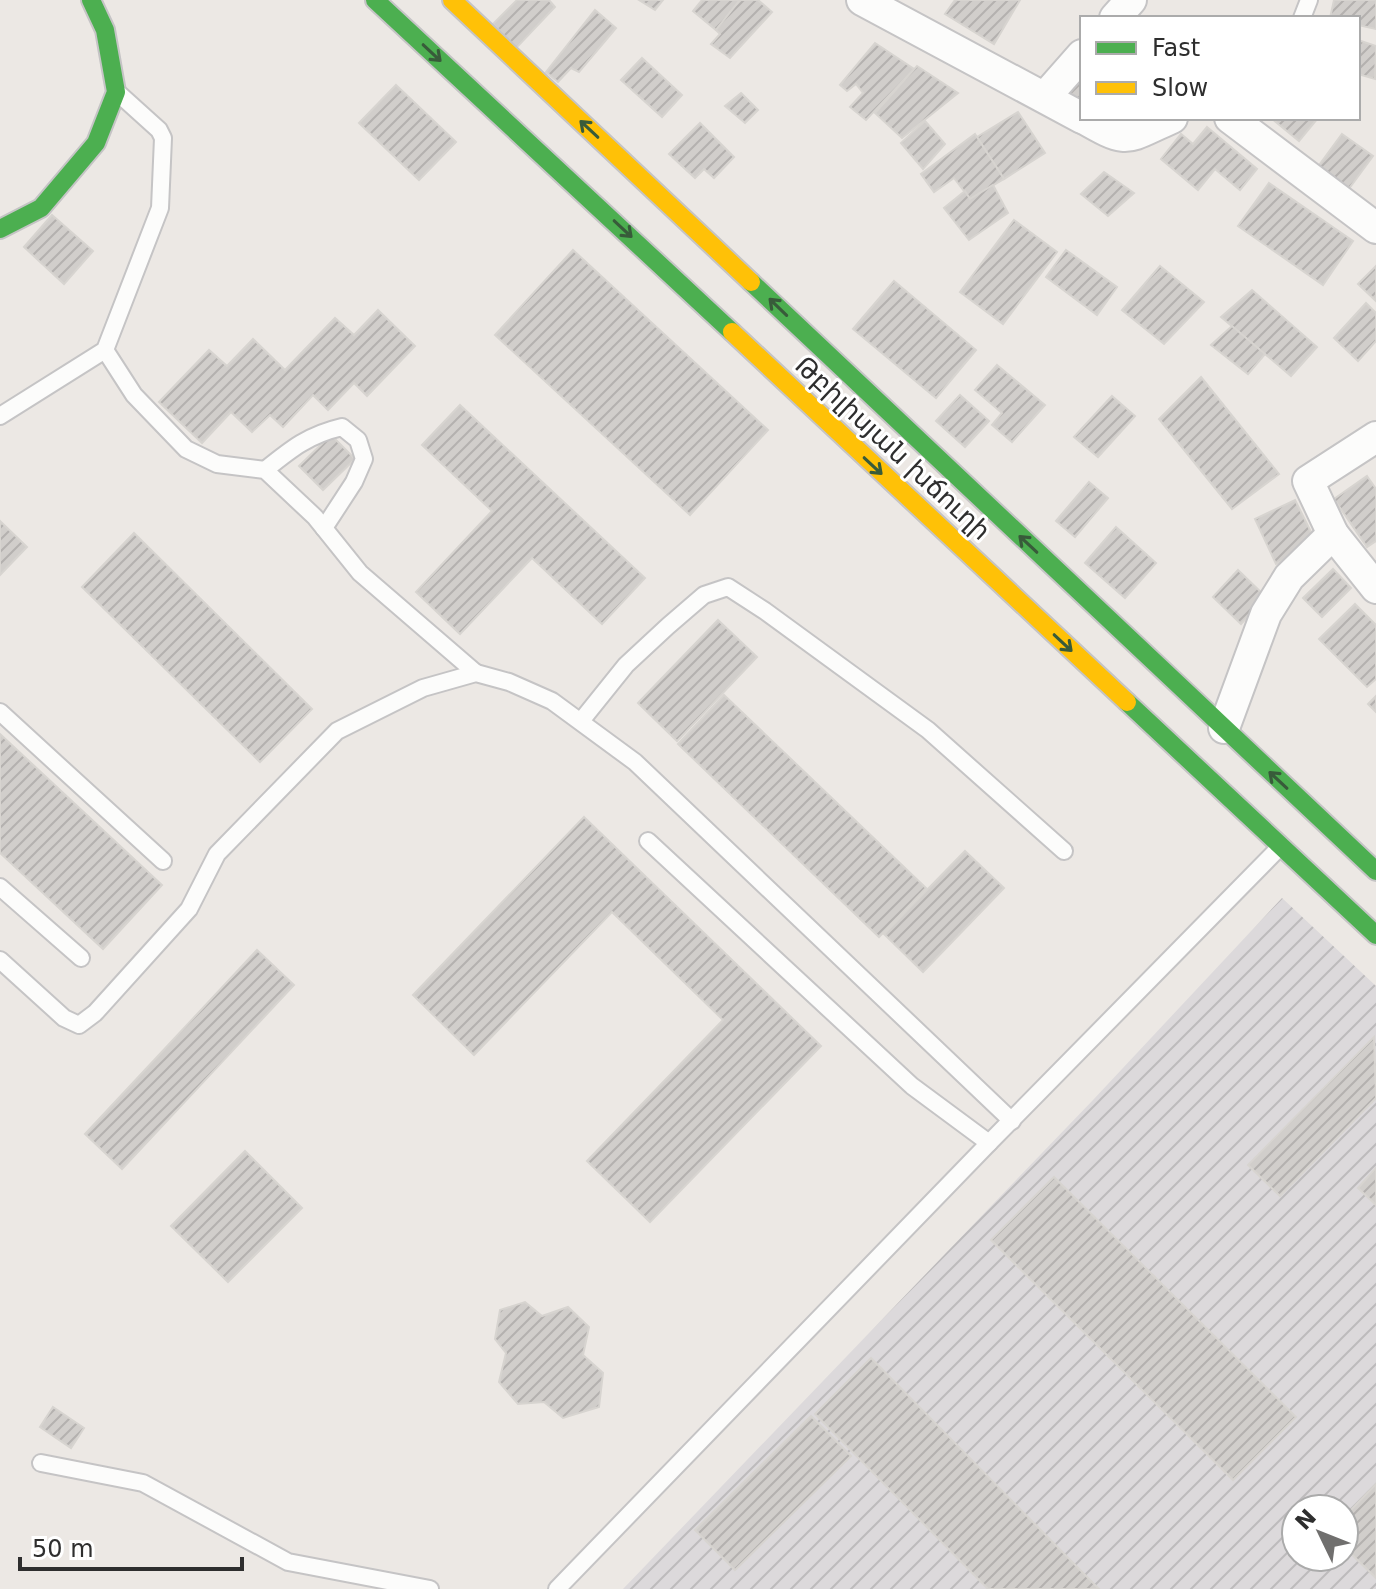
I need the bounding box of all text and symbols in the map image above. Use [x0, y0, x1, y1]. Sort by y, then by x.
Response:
legend [1080, 16, 1360, 120]
text: Fast [1152, 34, 1200, 62]
one-way arrow [422, 43, 442, 62]
text: Slow [1152, 74, 1208, 102]
one-way arrow [579, 119, 599, 138]
one-way arrow [612, 220, 632, 238]
one-way arrow [769, 298, 788, 317]
street label: Թբիլիսյան խճուղի [790, 350, 996, 546]
one-way arrow [863, 456, 883, 475]
one-way arrow [1018, 535, 1038, 553]
one-way arrow [1053, 634, 1073, 653]
one-way arrow [1268, 770, 1288, 789]
north arrow [1280, 1493, 1360, 1573]
text: N [1290, 1504, 1321, 1535]
scale bar [20, 1521, 242, 1571]
text: 50 m [32, 1535, 94, 1563]

